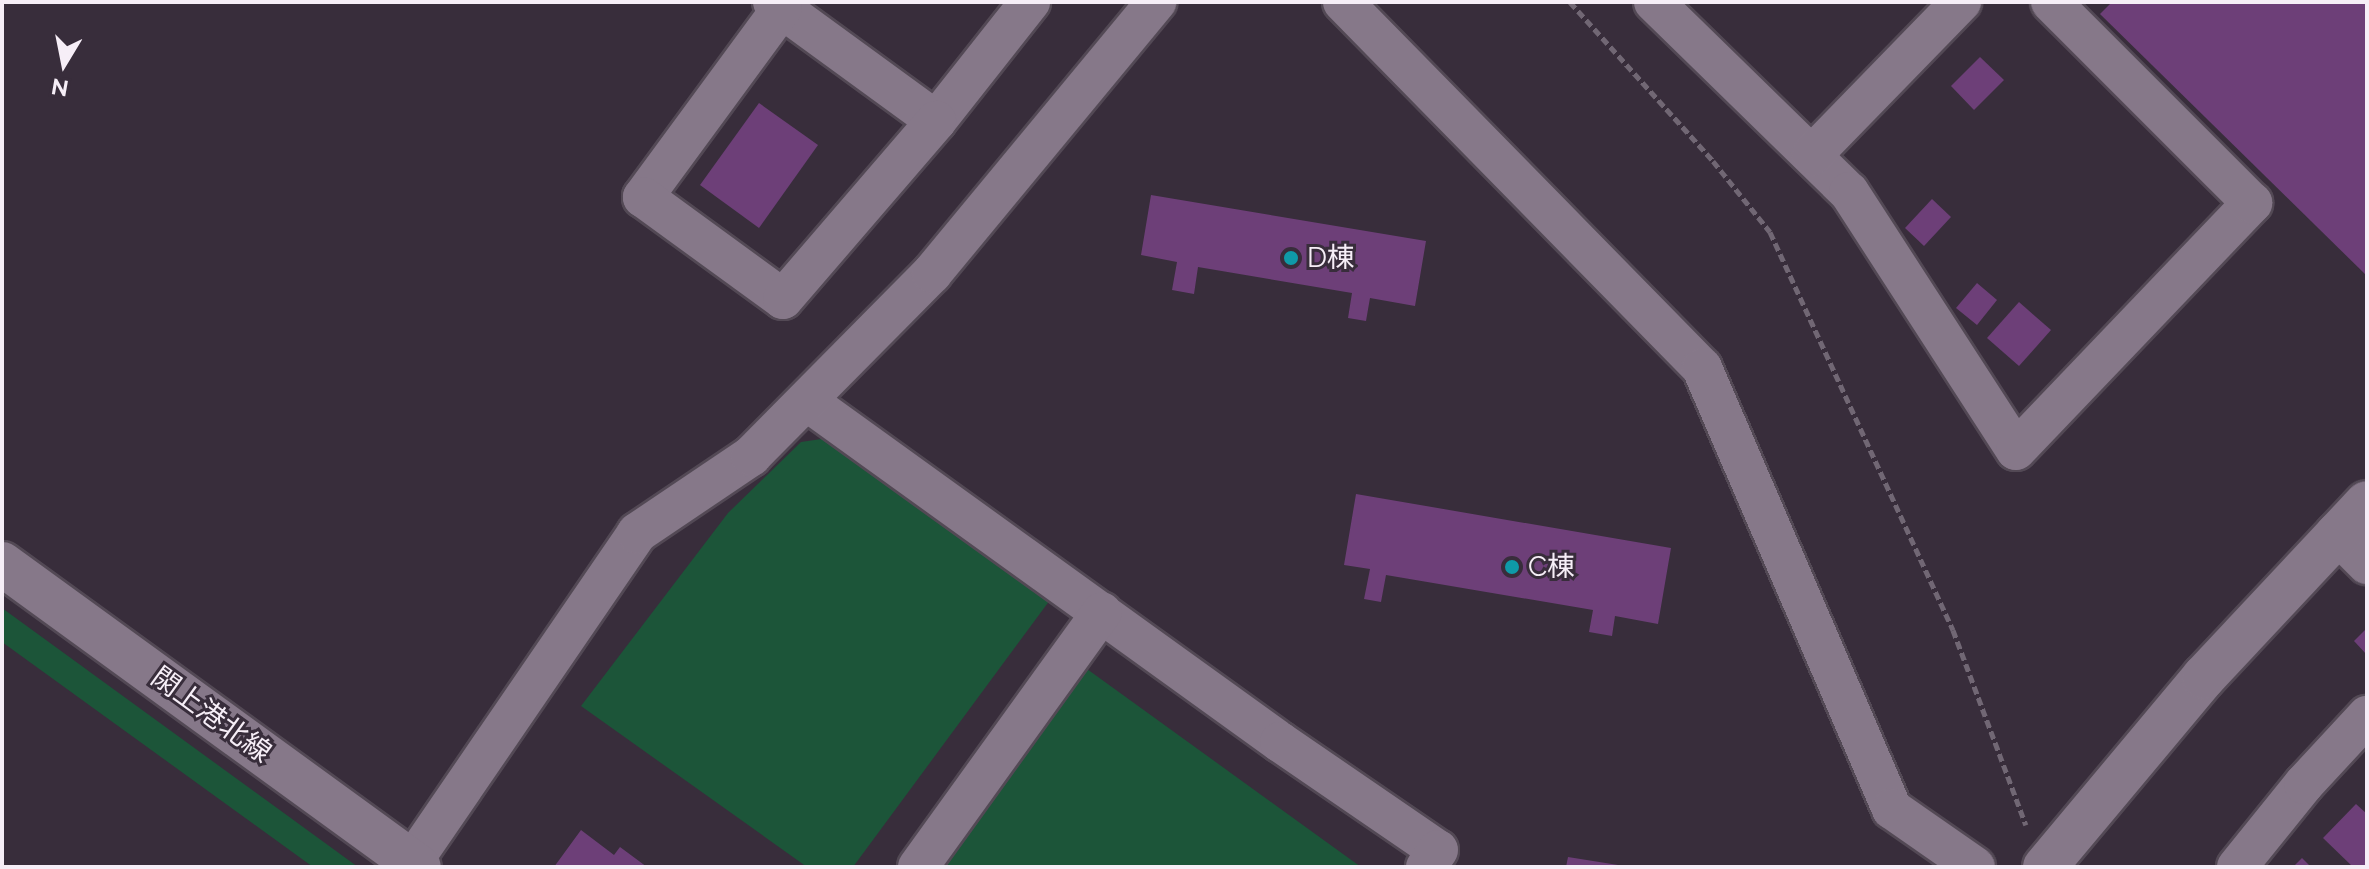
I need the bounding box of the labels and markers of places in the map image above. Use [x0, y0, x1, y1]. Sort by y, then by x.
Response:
place label: D棟 [1307, 241, 1355, 275]
marker: D棟 [1282, 249, 1300, 267]
place label: C棟 [1528, 550, 1575, 584]
marker: C棟 [1503, 558, 1521, 576]

